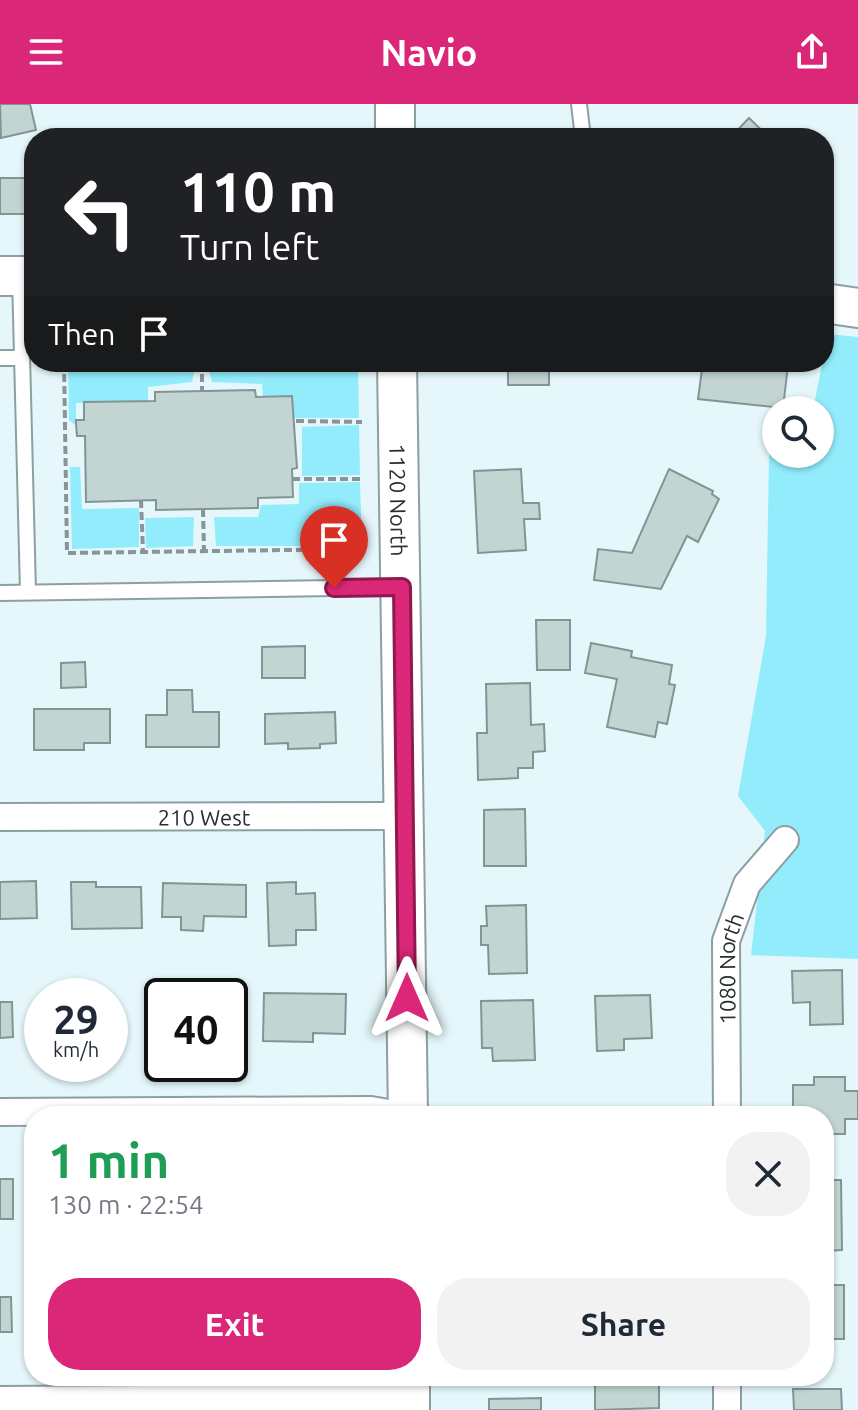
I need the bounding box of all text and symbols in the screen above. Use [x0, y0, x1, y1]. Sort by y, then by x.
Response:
icon: menu [24, 30, 68, 74]
icon: share [790, 30, 834, 74]
text: Navio [381, 32, 477, 73]
icon: left [48, 160, 152, 264]
text: 110 m [180, 160, 336, 223]
text: Turn left [180, 226, 319, 267]
icon: arrive [132, 312, 176, 356]
text: Then [48, 317, 116, 351]
map controls [762, 396, 834, 468]
button: search [762, 396, 834, 468]
street label: 1120 North [386, 443, 412, 557]
pin [300, 506, 368, 588]
icon: arrive [312, 518, 356, 562]
street label: 210 West [158, 804, 251, 829]
street label: 1080 North [714, 909, 748, 1025]
position arrow [365, 956, 449, 1040]
speed limit sign: 40 [144, 978, 248, 1082]
text: 29 [53, 997, 99, 1042]
text: km/h [53, 1038, 99, 1061]
button: close [726, 1132, 810, 1216]
text: 1 min [48, 1133, 169, 1187]
text: 130 m · 22:54 [48, 1190, 204, 1219]
button: Exit [48, 1278, 421, 1370]
button: Share [437, 1278, 810, 1370]

